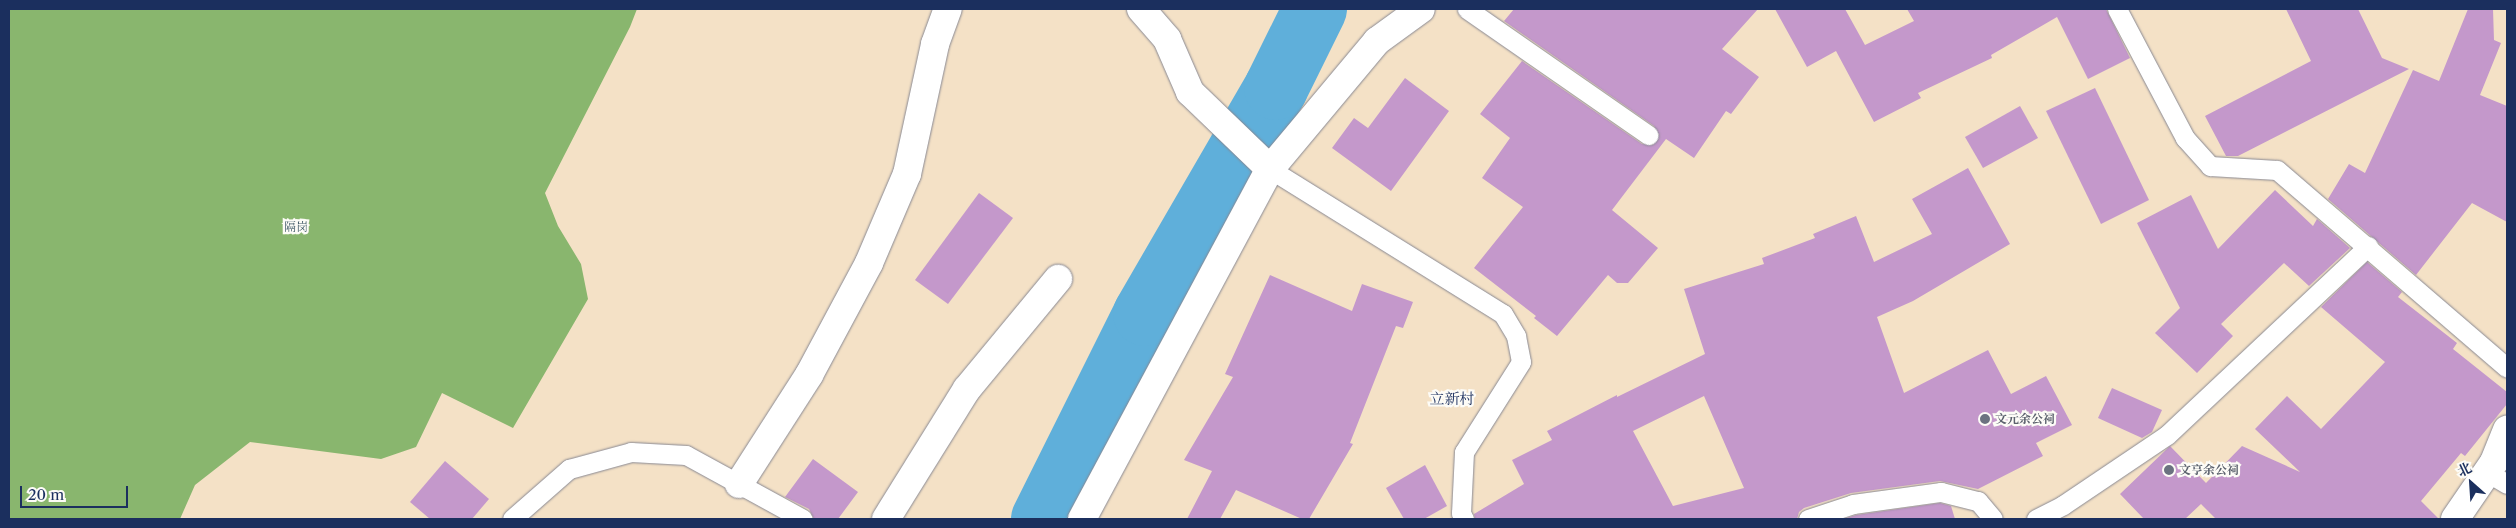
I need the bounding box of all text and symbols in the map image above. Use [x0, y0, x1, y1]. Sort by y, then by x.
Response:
park label: 隔岗 [284, 220, 308, 234]
district label: 立新村 [1430, 390, 1474, 408]
place label: 文元余公祠 [1995, 412, 2055, 426]
marker: 文元余公祠 [1979, 413, 1991, 425]
north arrow [2446, 458, 2496, 508]
text: 北 [2454, 458, 2475, 481]
place label: 文亨余公祠 [2179, 463, 2239, 477]
marker: 文亨余公祠 [2163, 464, 2175, 476]
scale bar [22, 476, 130, 508]
text: 20 m [28, 485, 64, 504]

